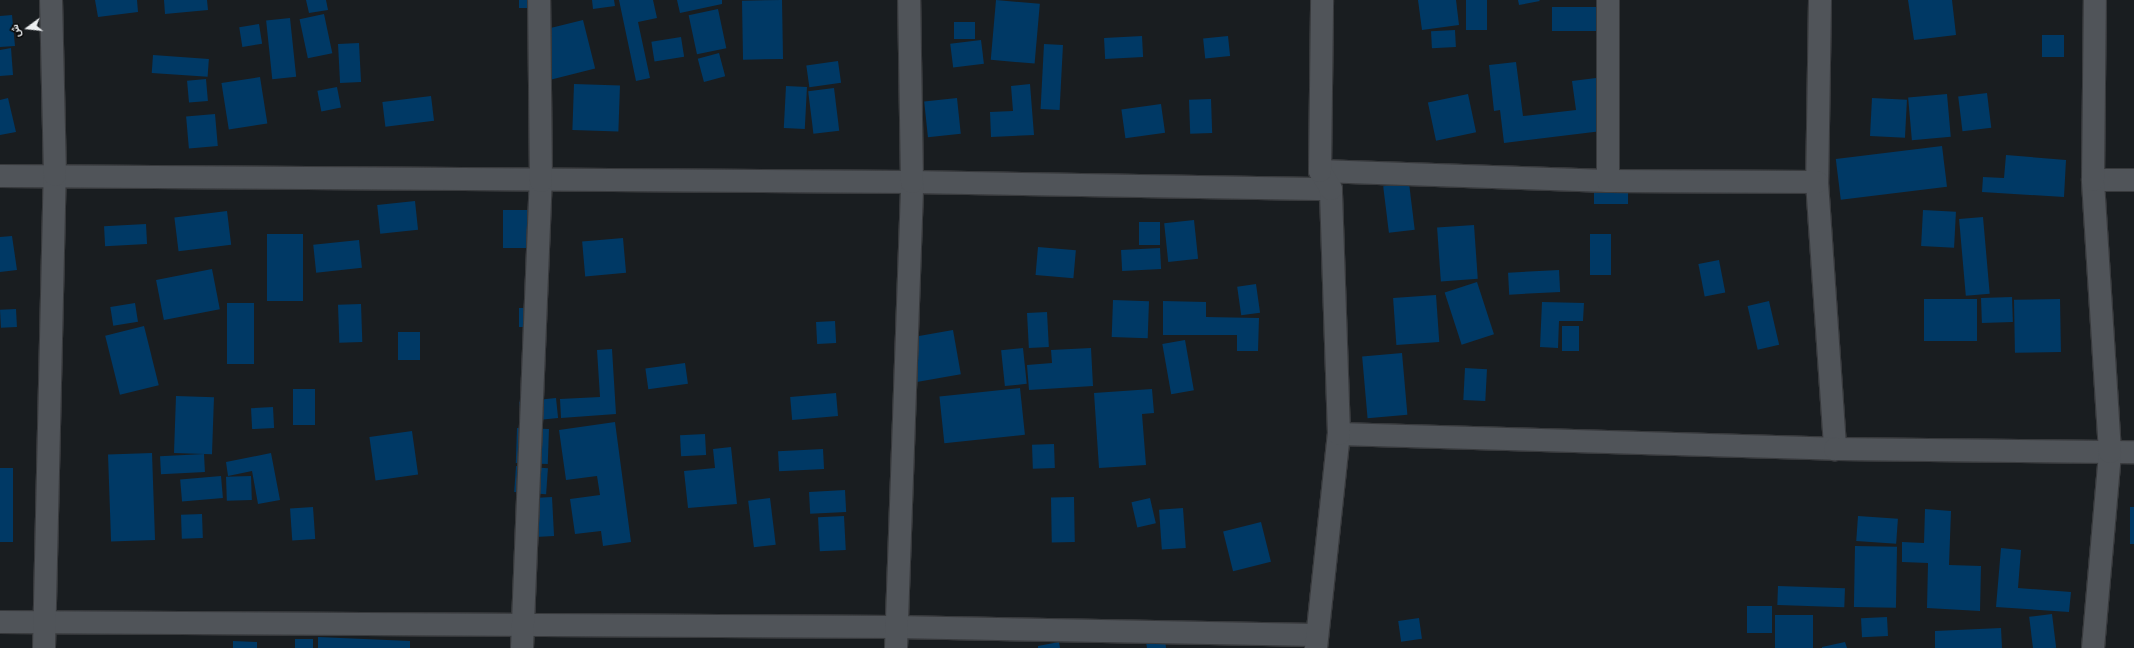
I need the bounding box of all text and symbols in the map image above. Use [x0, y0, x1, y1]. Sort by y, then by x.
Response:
north arrow [8, 8, 48, 48]
text: ش [8, 23, 24, 39]

